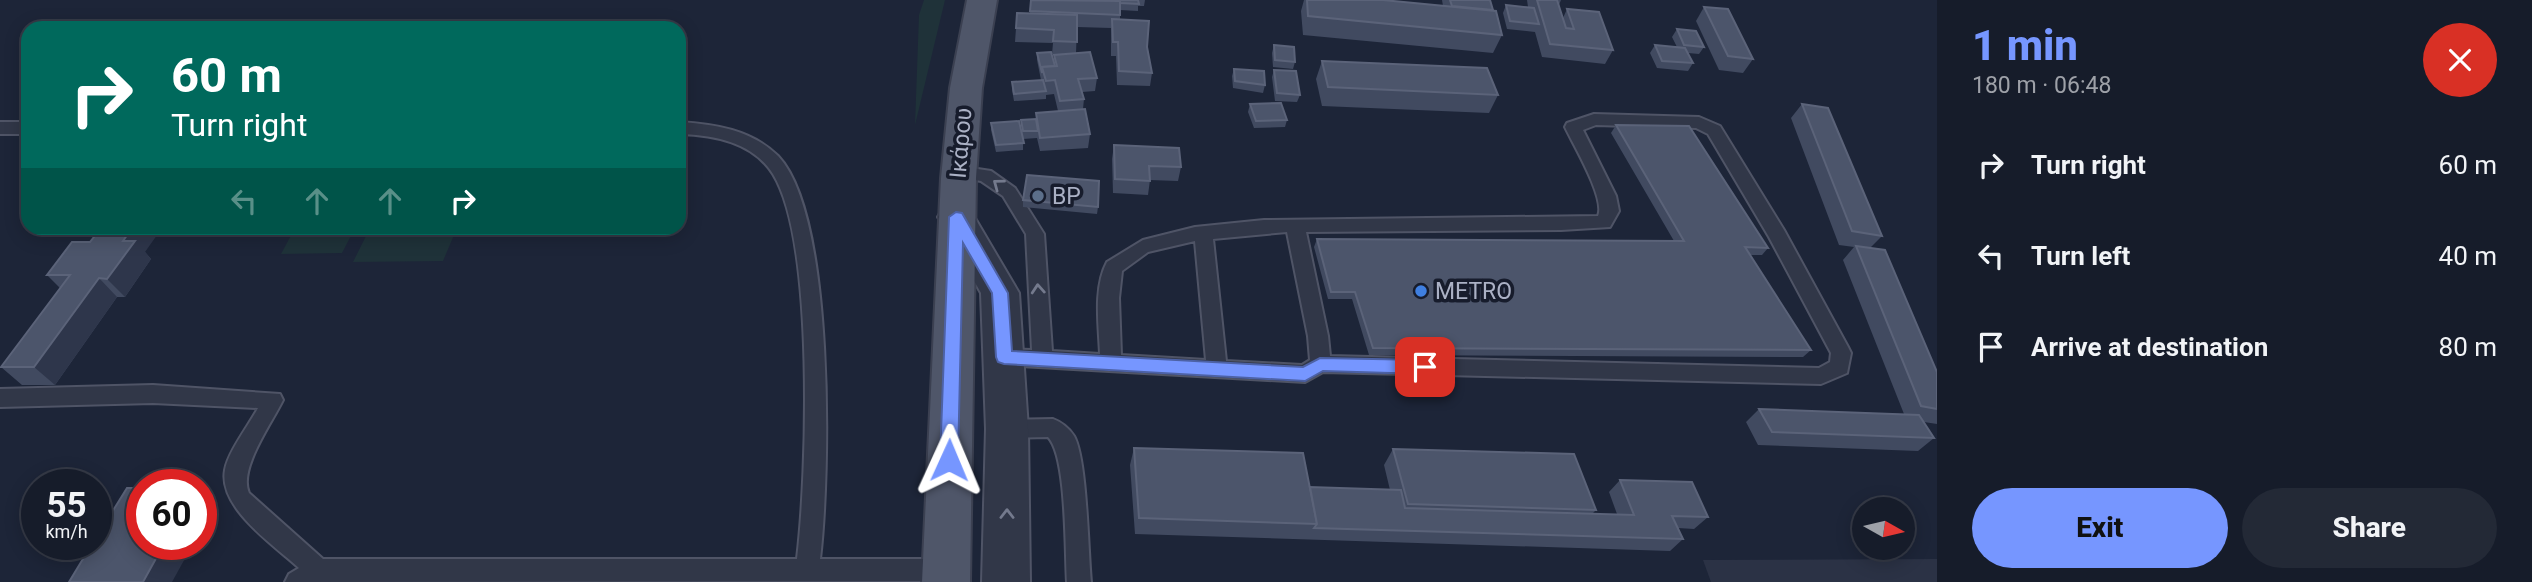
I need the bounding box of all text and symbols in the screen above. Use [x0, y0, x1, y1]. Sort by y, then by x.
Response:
text: 1 min [1972, 21, 2078, 70]
button: close [2423, 23, 2497, 97]
text: 60 m [171, 47, 282, 104]
icon: right [56, 49, 147, 140]
text: 180 m · 06:48 [1972, 72, 2111, 99]
text: Turn right [171, 106, 307, 144]
street label: Ικάρου [944, 107, 978, 179]
icon: right [1972, 146, 2010, 184]
text: Turn right [2031, 150, 2146, 180]
text: 60 m [2439, 150, 2497, 180]
one-way arrow [993, 180, 1006, 193]
icon: left [225, 182, 263, 220]
icon: ahead [298, 182, 336, 220]
icon: ahead [371, 182, 409, 220]
icon: right [444, 182, 482, 220]
place label: BP [1052, 183, 1081, 210]
marker: BP [1030, 188, 1046, 204]
icon: left [1972, 237, 2010, 275]
text: Turn left [2031, 241, 2130, 271]
text: 40 m [2439, 241, 2497, 271]
place label: METRO [1435, 278, 1512, 305]
one-way arrow [1031, 283, 1046, 294]
marker: METRO [1413, 283, 1429, 299]
icon: arrive [1972, 328, 2010, 366]
text: Arrive at destination [2031, 332, 2268, 362]
text: 80 m [2439, 332, 2497, 362]
pin [1395, 337, 1455, 397]
icon: arrive [1406, 348, 1444, 386]
position arrow [912, 423, 986, 497]
speed limit sign: 60 [126, 469, 217, 560]
text: 55 [46, 485, 87, 526]
button: Exit [1972, 488, 2228, 568]
button: Share [2242, 488, 2497, 568]
north arrow [1852, 497, 1914, 560]
map controls [1852, 497, 1915, 560]
one-way arrow [999, 508, 1015, 519]
text: km/h [45, 521, 88, 542]

